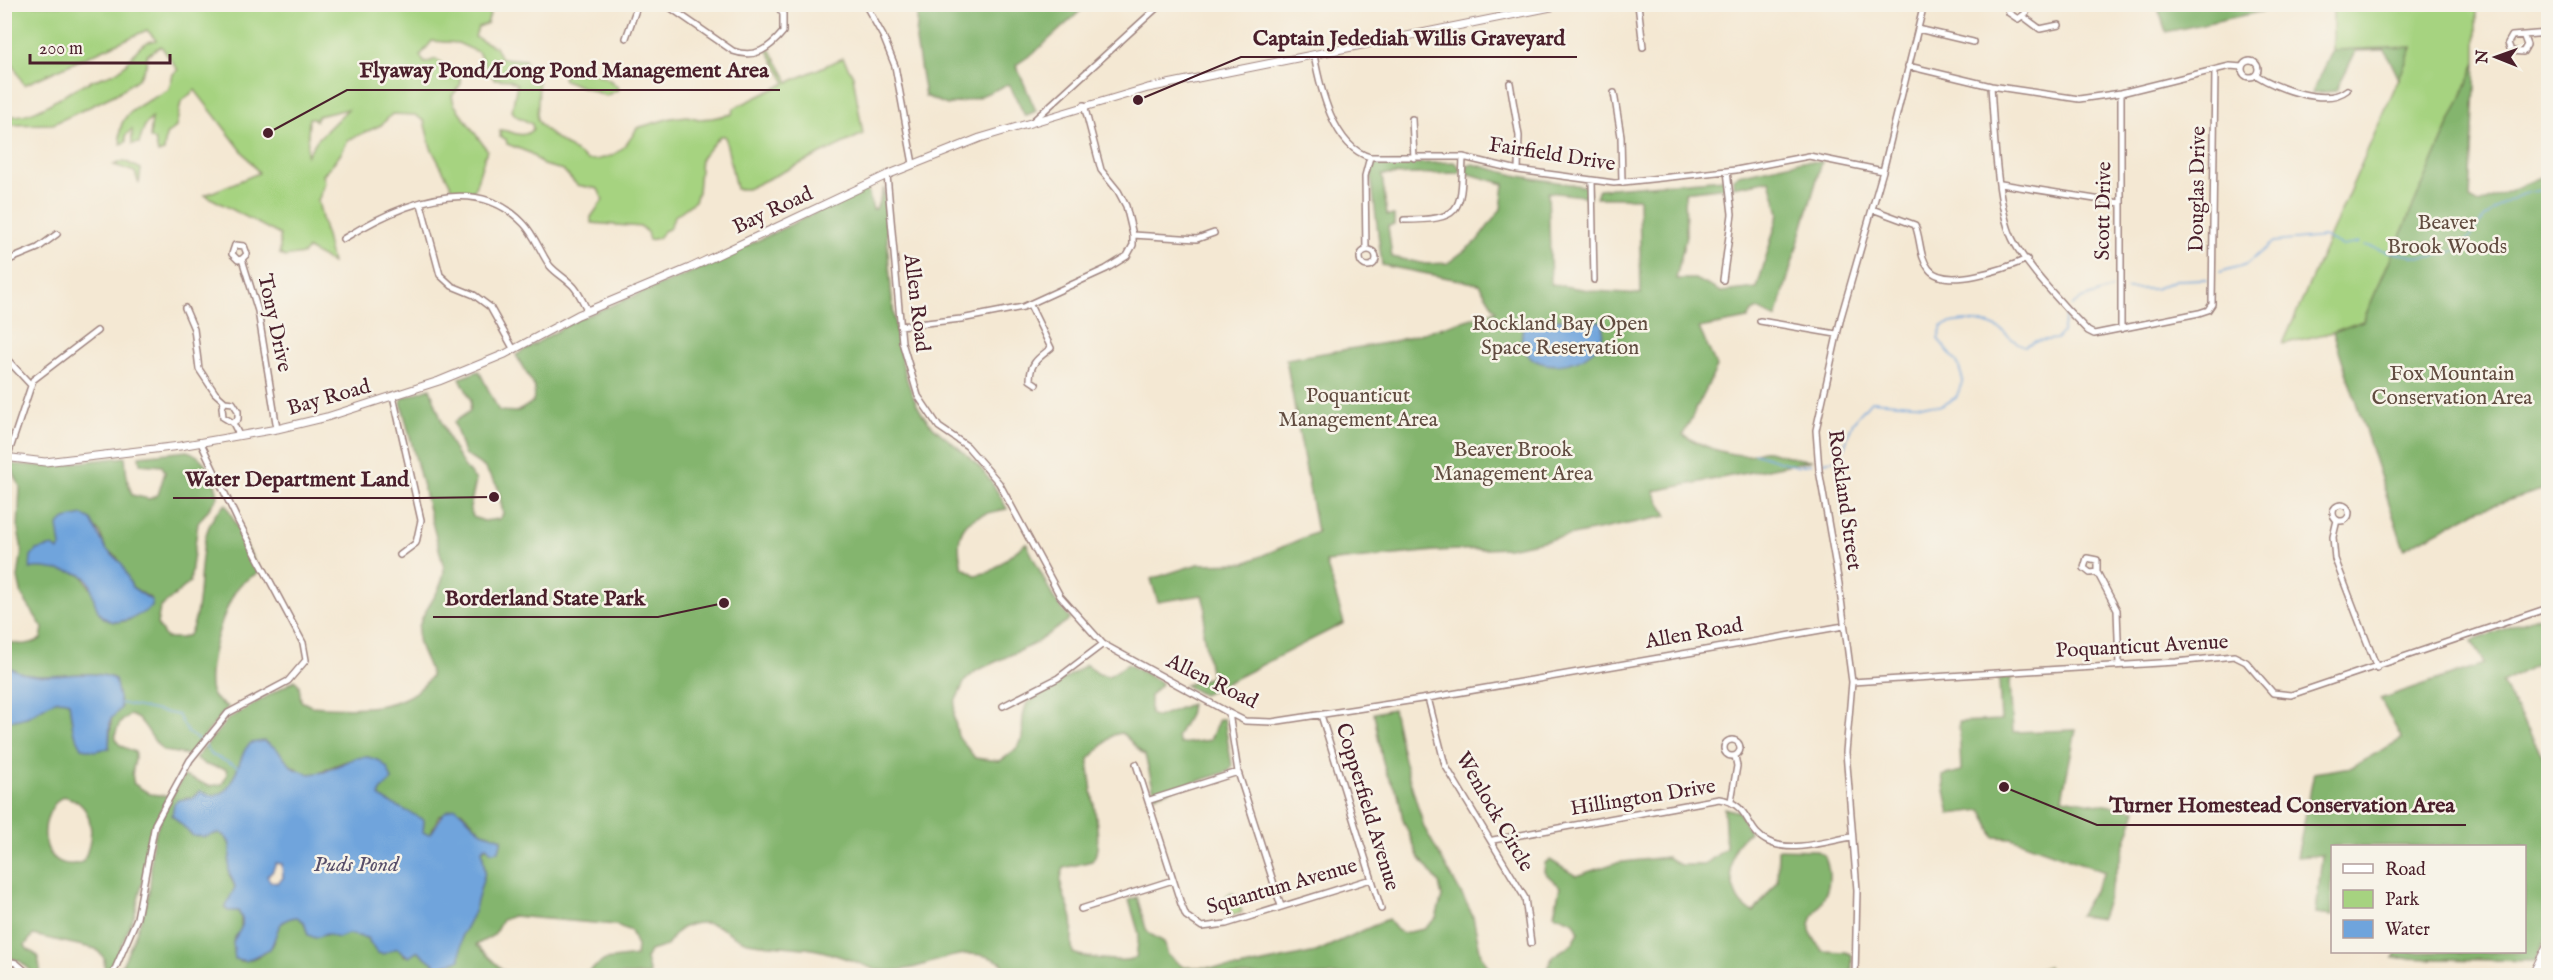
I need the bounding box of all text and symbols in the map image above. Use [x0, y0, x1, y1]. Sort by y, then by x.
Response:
callout: Captain Jedediah Willis Graveyard [1241, 17, 1577, 57]
text: Captain Jedediah Willis Graveyard [1253, 25, 1567, 53]
scale bar [30, 27, 170, 65]
north arrow [2466, 27, 2526, 87]
text: 200 m [39, 38, 83, 61]
callout: Flyaway Pond/Long Pond Management Area [347, 50, 780, 90]
text: N [2473, 50, 2493, 65]
text: Flyaway Pond/Long Pond Management Area [359, 57, 769, 85]
street label: Douglas Drive [2183, 125, 2213, 252]
street label: Fairfield Drive [1487, 132, 1618, 178]
street label: Scott Drive [2090, 161, 2118, 261]
street label: Bay Road [729, 180, 818, 241]
park label: Beaver Brook Woods [2387, 210, 2507, 261]
street label: Allen Road [896, 251, 935, 354]
street label: Tony Drive [250, 272, 298, 375]
park label: Rockland Bay Open Space Reservation [1472, 311, 1648, 362]
park label: Fox Mountain Conservation Area [2372, 361, 2533, 412]
street label: Bay Road [284, 373, 374, 423]
park label: Poquanticut Management Area [1278, 383, 1439, 434]
street label: Rockland Street [1821, 428, 1867, 572]
park label: Beaver Brook Management Area [1433, 437, 1594, 488]
callout: Water Department Land [173, 458, 421, 498]
text: Water Department Land [184, 466, 410, 494]
callout: Borderland State Park [433, 577, 658, 617]
text: Borderland State Park [445, 585, 647, 613]
street label: Allen Road [1642, 612, 1746, 656]
street label: Poquanticut Avenue [2055, 629, 2230, 665]
street label: Allen Road [1161, 648, 1263, 716]
street label: Copperfield Avenue [1329, 720, 1405, 894]
street label: Wenlock Circle [1449, 747, 1539, 877]
street label: Hillington Drive [1569, 773, 1718, 823]
callout: Turner Homestead Conservation Area [2097, 785, 2466, 825]
text: Turner Homestead Conservation Area [2108, 792, 2455, 820]
legend [2331, 845, 2526, 953]
water label: Puds Pond [313, 851, 400, 879]
street label: Squantum Avenue [1204, 853, 1361, 921]
text: Road [2385, 859, 2426, 882]
text: Park [2385, 889, 2420, 912]
text: Water [2385, 919, 2430, 942]

